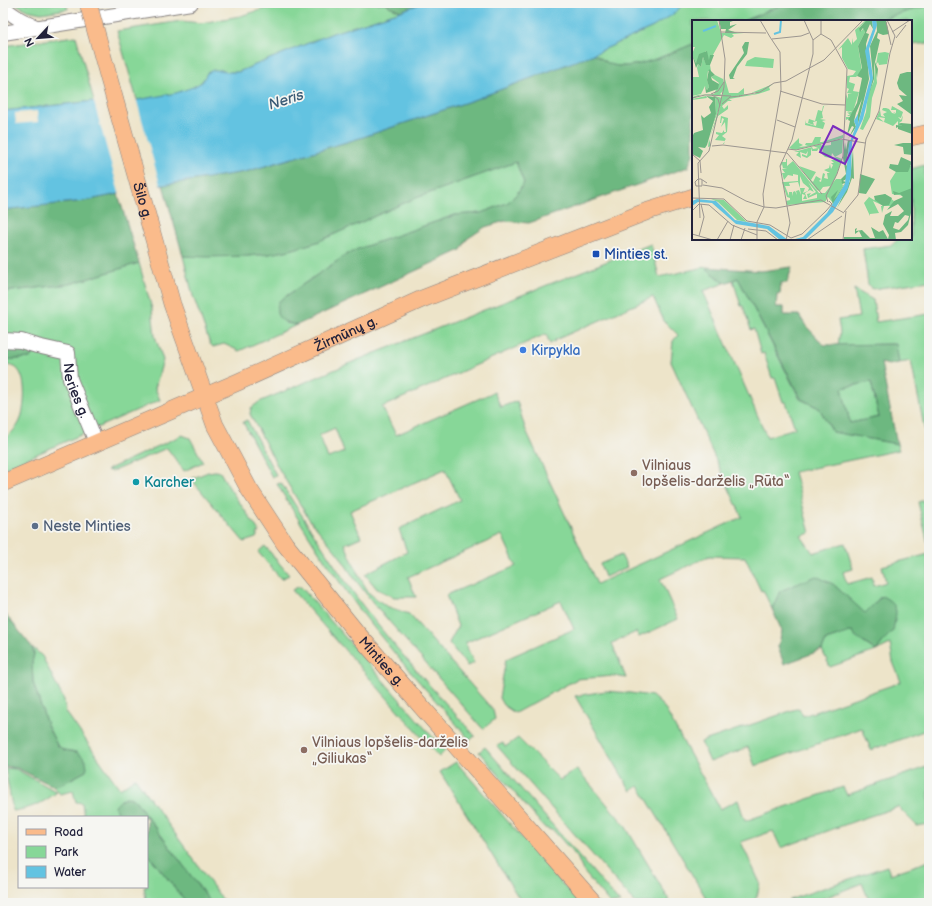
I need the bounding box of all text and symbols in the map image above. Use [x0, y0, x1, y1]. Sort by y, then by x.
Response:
north arrow [18, 18, 58, 58]
inset map [692, 20, 912, 240]
text: N [22, 36, 37, 49]
water label: Neris [266, 85, 307, 115]
street label: Šilo g. [130, 180, 156, 222]
place label: Minties st. [604, 246, 668, 263]
marker: Minties st. [591, 249, 601, 259]
street label: Žirmūnų g. [310, 312, 380, 355]
place label: Kirpykla [531, 342, 581, 359]
marker: Kirpykla [518, 345, 528, 355]
street label: Neries g. [60, 362, 94, 420]
place label: Vilniaus lopšelis-darželis „Rūta“ [642, 457, 790, 490]
marker: Vilniaus lopšelis-darželis „Rūta“ [629, 468, 639, 478]
place label: Karcher [144, 474, 195, 491]
marker: Karcher [131, 477, 141, 487]
place label: Neste Minties [43, 518, 131, 535]
marker: Neste Minties [30, 521, 40, 531]
street label: Minties g. [355, 633, 408, 690]
place label: Vilniaus lopšelis-darželis „Giliukas“ [312, 734, 468, 767]
marker: Vilniaus lopšelis-darželis „Giliukas“ [299, 745, 309, 755]
legend [18, 816, 148, 888]
text: Road [54, 825, 83, 840]
text: Park [54, 845, 78, 860]
text: Water [54, 865, 86, 880]

